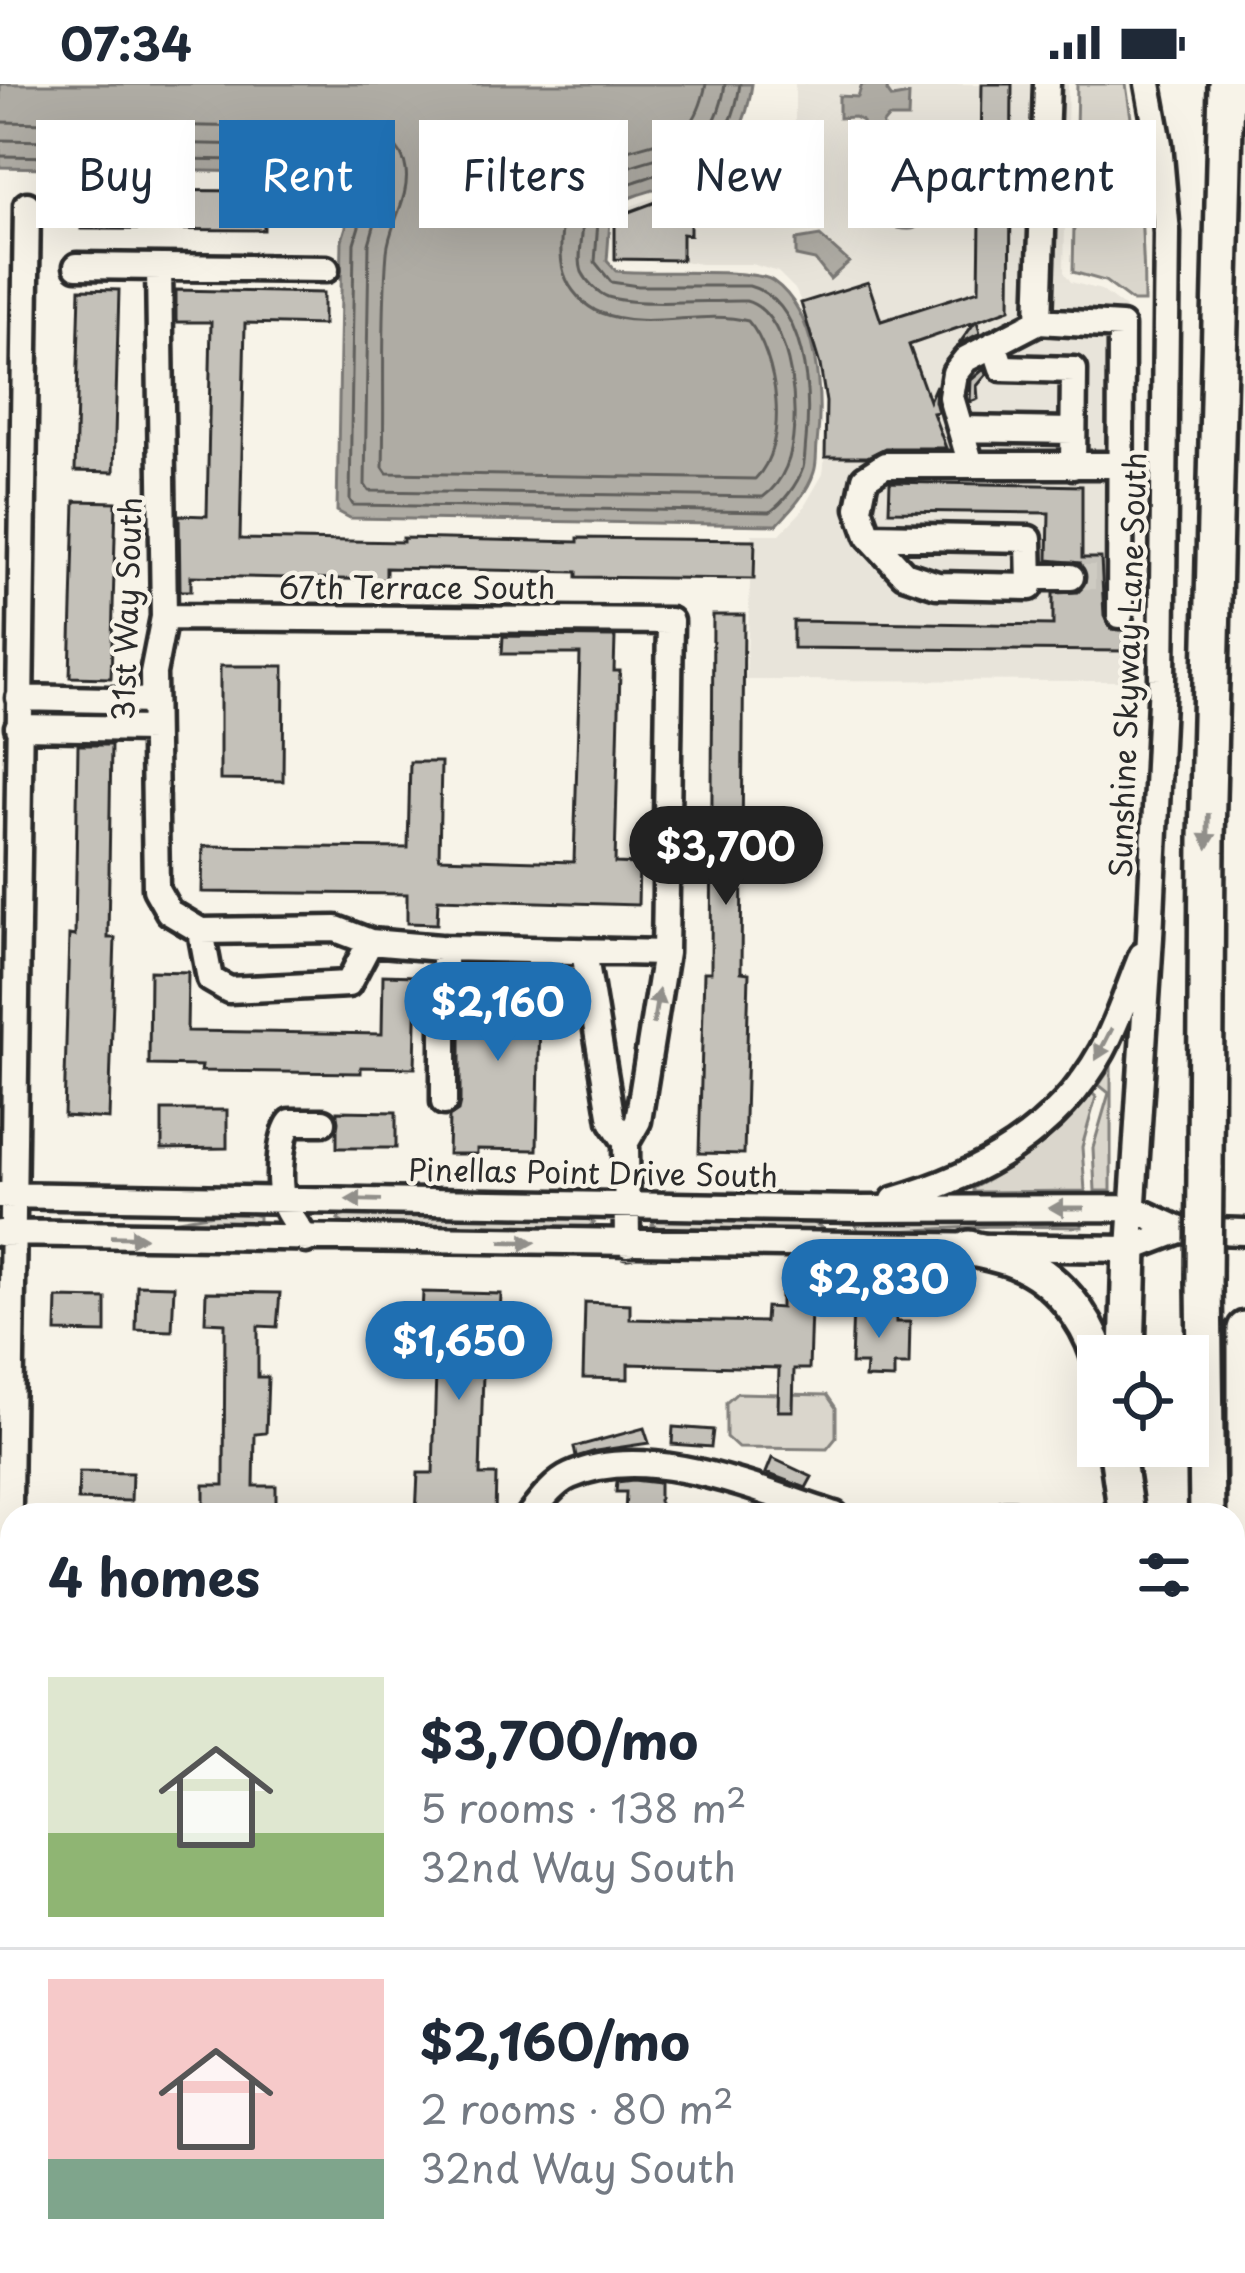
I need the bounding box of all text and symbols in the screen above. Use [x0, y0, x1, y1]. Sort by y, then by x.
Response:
text: 07:34 [60, 8, 192, 76]
chip: Buy [36, 120, 195, 228]
chip: Rent [219, 120, 395, 228]
chip: Filters [419, 120, 628, 228]
chip: New [652, 120, 824, 228]
chip: Apartment [848, 120, 1156, 228]
street label: Sunshine Skyway Lane South [1097, 451, 1156, 879]
street label: 31st Way South [99, 496, 152, 722]
street label: 67th Terrace South [279, 564, 555, 609]
pin: $3,700 [628, 806, 824, 908]
one-way arrow [1198, 813, 1217, 851]
text: $3,700 [656, 815, 796, 874]
pin: $2,160 [400, 962, 596, 1064]
text: $2,160 [431, 971, 565, 1030]
one-way arrow [647, 988, 666, 1026]
one-way arrow [1094, 1027, 1115, 1061]
street label: Pinellas Point Drive South [408, 1146, 778, 1197]
one-way arrow [344, 1190, 382, 1210]
one-way arrow [1047, 1198, 1085, 1218]
one-way arrow [110, 1227, 148, 1246]
one-way arrow [500, 1232, 538, 1252]
pin: $2,830 [781, 1239, 977, 1341]
text: $2,830 [809, 1248, 949, 1307]
pin: $1,650 [361, 1301, 557, 1403]
text: $1,650 [392, 1310, 526, 1369]
map controls [1077, 1335, 1209, 1467]
button: locate [1077, 1335, 1209, 1467]
text: 4 homes [48, 1537, 260, 1614]
icon: filters [1131, 1542, 1197, 1608]
text: $3,700/mo [420, 1700, 698, 1777]
icon: home [144, 1725, 288, 1869]
text: 5 rooms · 138 m² [420, 1777, 747, 1836]
text: 32nd Way South [420, 1836, 736, 1895]
text: $2,160/mo [420, 2001, 690, 2078]
icon: home [144, 2027, 288, 2171]
text: 2 rooms · 80 m² [420, 2078, 734, 2137]
text: 32nd Way South [420, 2137, 736, 2196]

